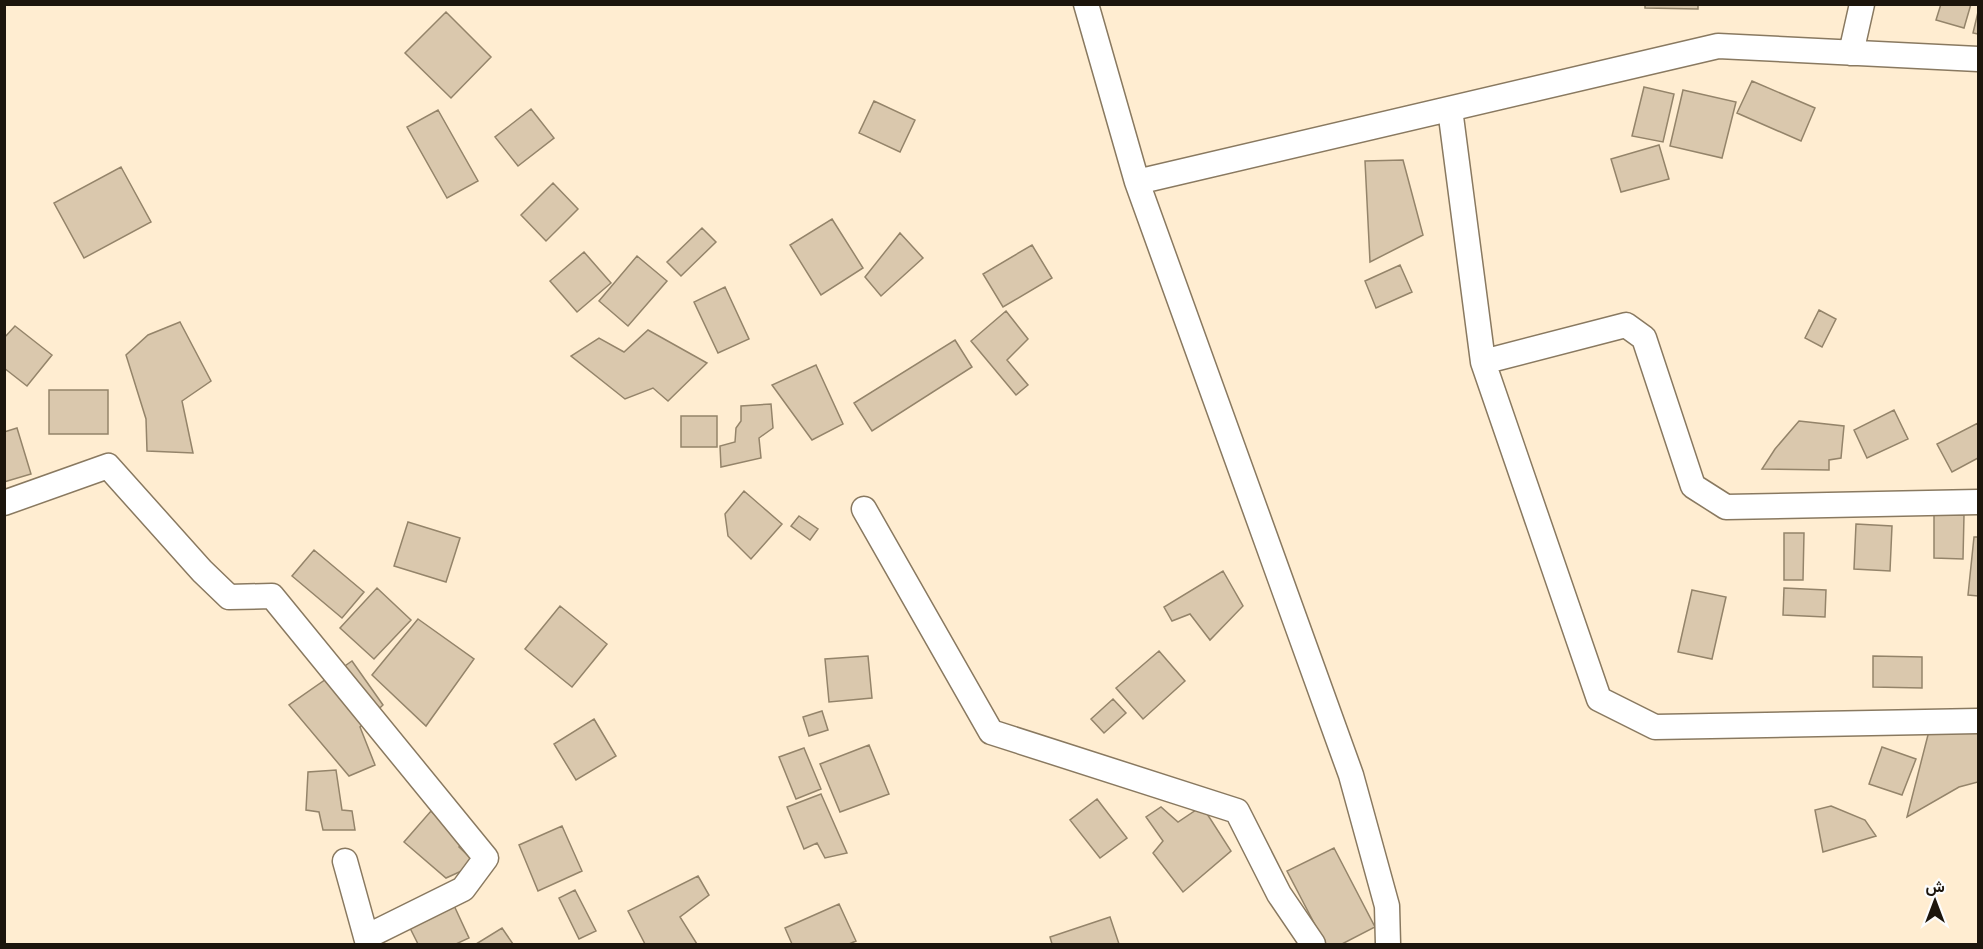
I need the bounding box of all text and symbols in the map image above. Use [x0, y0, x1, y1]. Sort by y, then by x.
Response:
north arrow [1905, 871, 1965, 931]
text: ش [1925, 876, 1945, 896]

